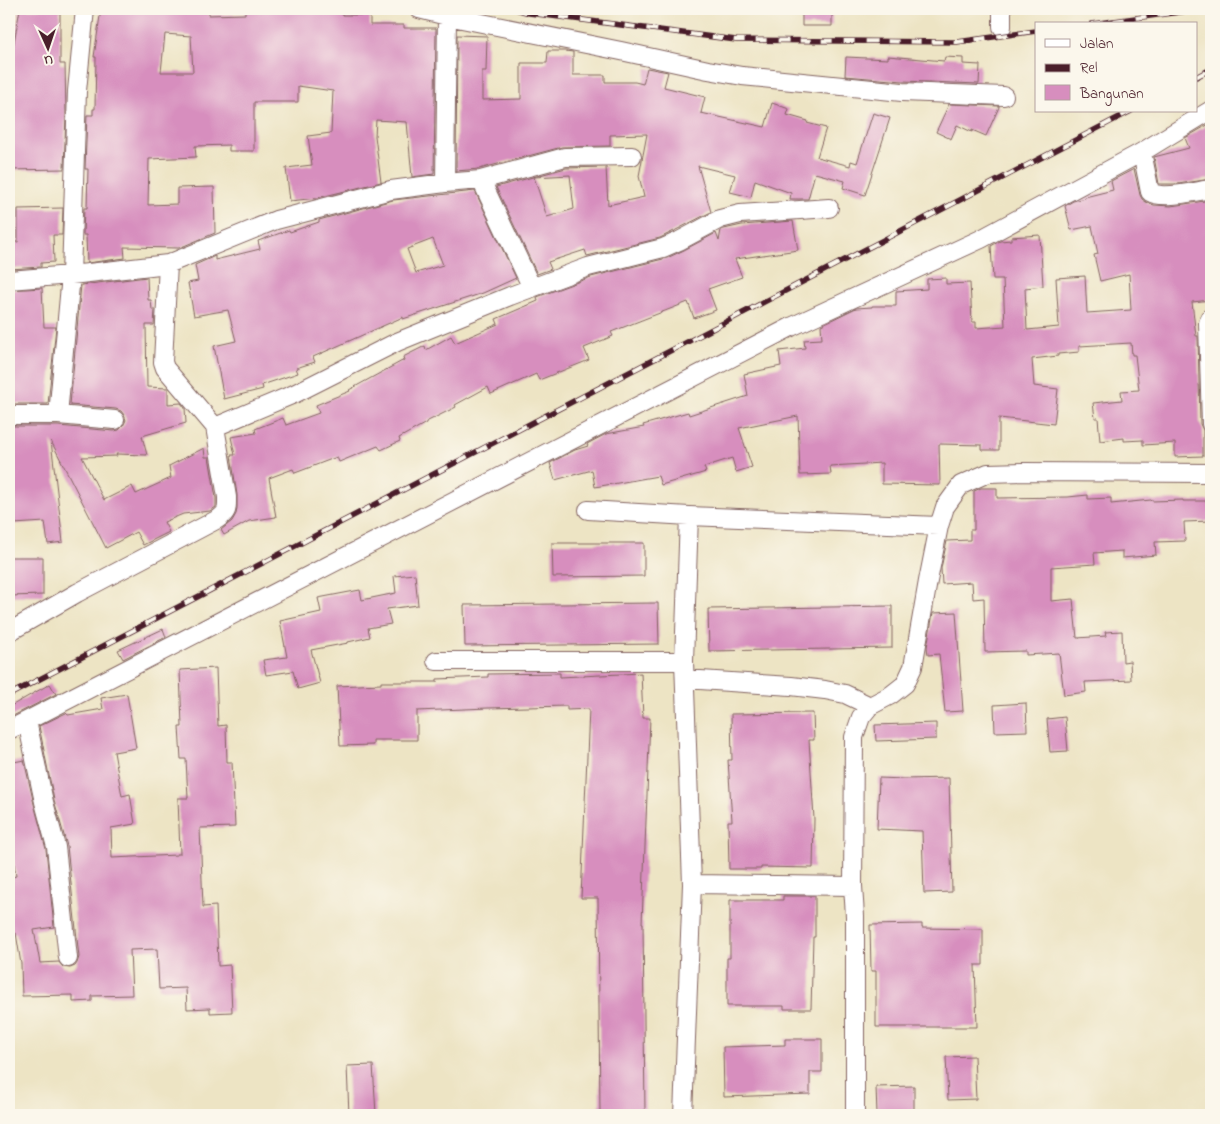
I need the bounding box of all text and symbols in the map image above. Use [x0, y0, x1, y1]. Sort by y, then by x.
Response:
north arrow [22, 22, 72, 72]
legend [1035, 22, 1198, 112]
text: Jalan [1080, 33, 1113, 55]
text: U [43, 49, 54, 70]
text: Rel [1080, 57, 1098, 79]
text: Bangunan [1079, 83, 1144, 106]

